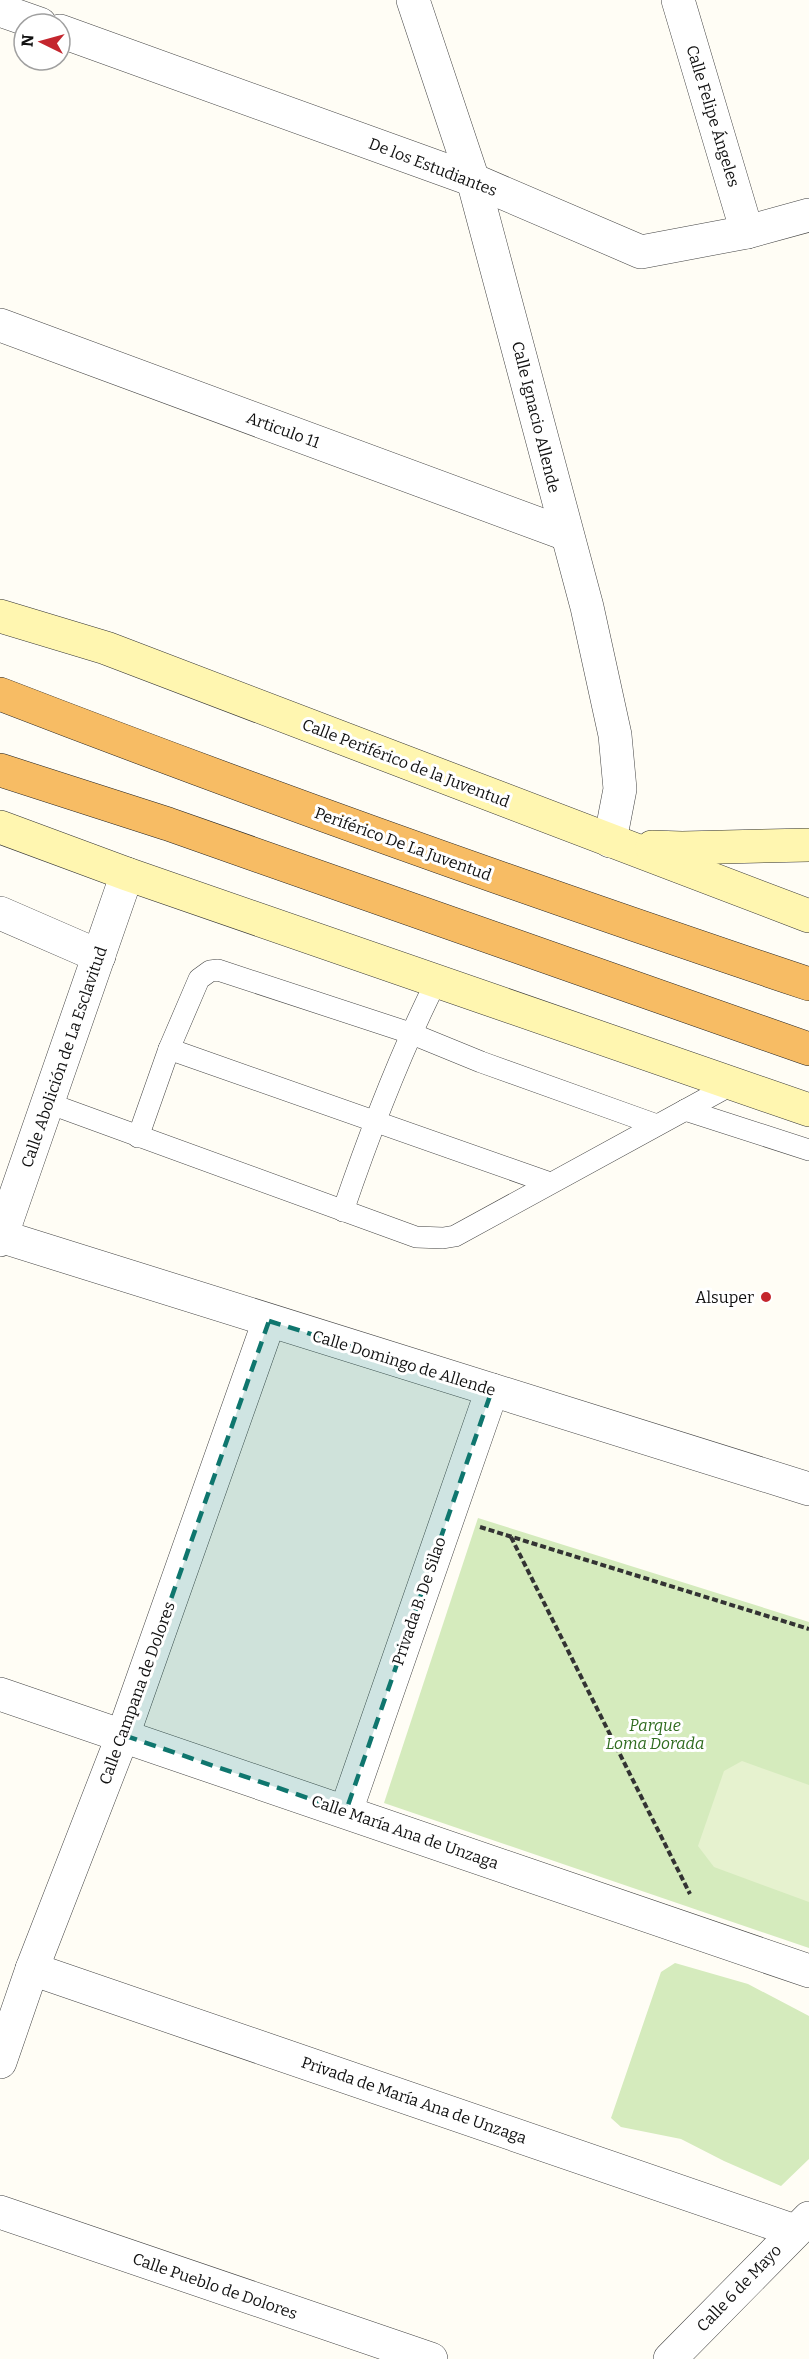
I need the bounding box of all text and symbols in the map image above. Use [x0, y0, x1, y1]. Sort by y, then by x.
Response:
north arrow [12, 12, 72, 72]
text: N [18, 34, 38, 48]
street label: Calle Felipe Ángeles [682, 42, 745, 189]
street label: De los Estudiantes [366, 134, 500, 200]
street label: Calle Ignacio Allende [508, 339, 564, 495]
street label: Articulo 11 [244, 408, 323, 452]
street label: Calle Periférico de la Juventud [300, 715, 513, 812]
street label: Periférico De La Juventud [312, 803, 494, 885]
street label: Calle Abolición de La Esclavitud [17, 944, 111, 1170]
place label: Alsuper [695, 1288, 754, 1307]
marker: Alsuper [759, 1290, 773, 1304]
street label: Calle Domingo de Allende [310, 1326, 498, 1400]
street label: Privada B. De Silao [388, 1534, 450, 1668]
street label: Calle Campana de Dolores [95, 1599, 179, 1787]
park label: Parque Loma Dorada [606, 1716, 704, 1753]
street label: Calle María Ana de Unzaga [309, 1791, 501, 1873]
street label: Privada de María Ana de Unzaga [299, 2052, 529, 2148]
street label: Calle 6 de Mayo [693, 2241, 785, 2335]
street label: Calle Pueblo de Dolores [130, 2249, 300, 2323]

